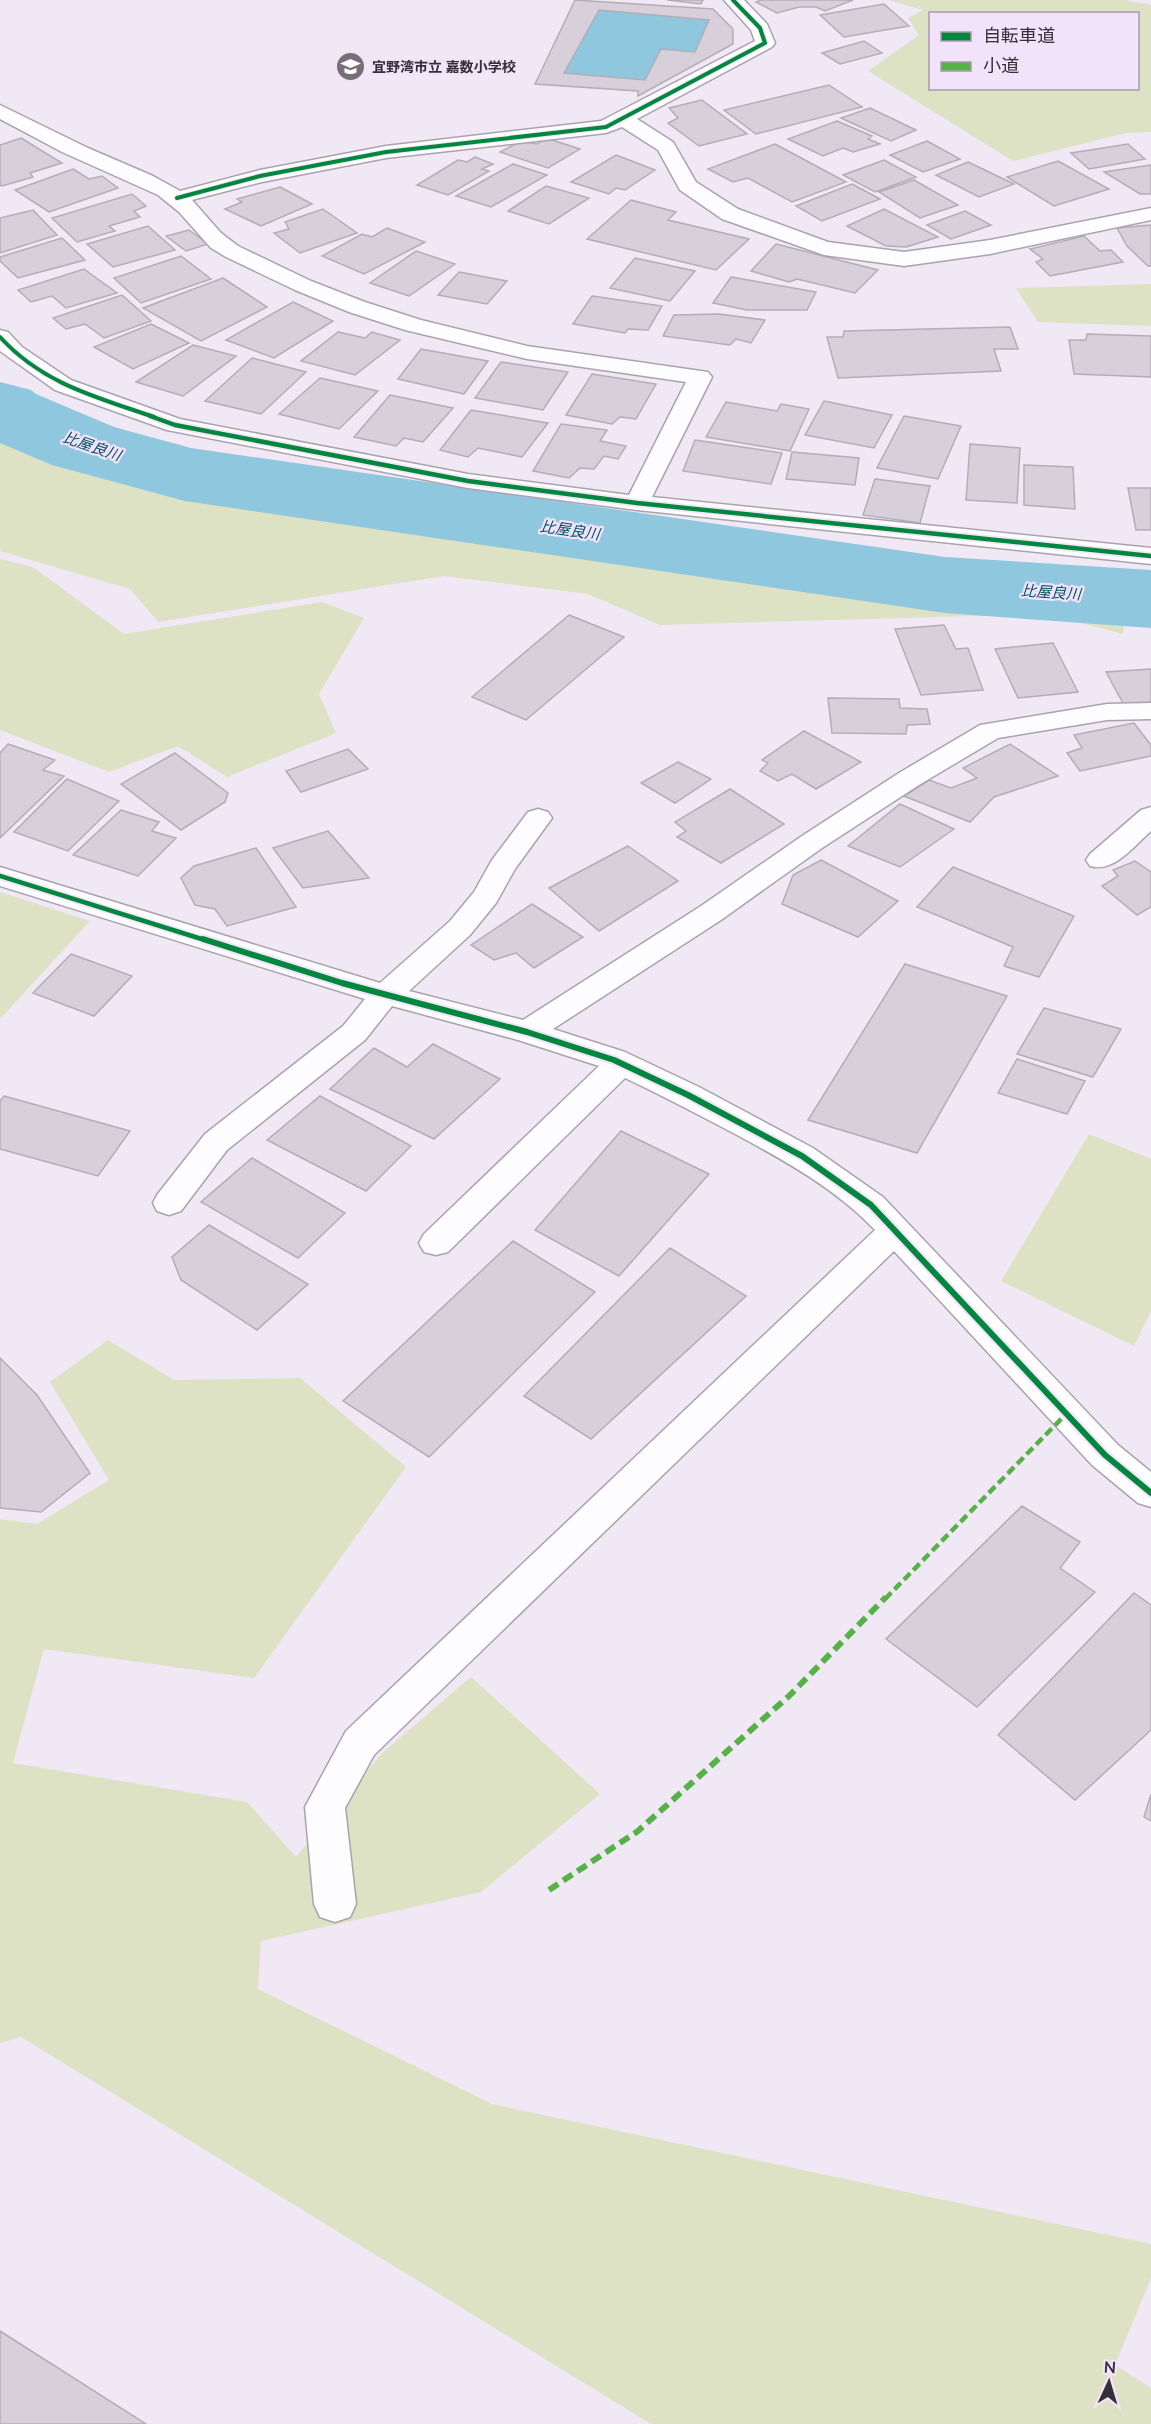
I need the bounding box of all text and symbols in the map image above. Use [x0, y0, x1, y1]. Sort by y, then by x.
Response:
legend [929, 12, 1139, 90]
text: 自転車道 [983, 24, 1055, 47]
school or university icon: 宜野湾市立 嘉数小学校 [335, 51, 367, 83]
text: 小道 [983, 54, 1019, 77]
place label: 宜野湾市立 嘉数小学校 [372, 58, 516, 76]
water label: 比屋良川 [61, 427, 125, 465]
water label: 比屋良川 [539, 516, 603, 544]
water label: 比屋良川 [1020, 580, 1084, 604]
north arrow [1079, 2352, 1139, 2412]
text: N [1103, 2357, 1117, 2377]

